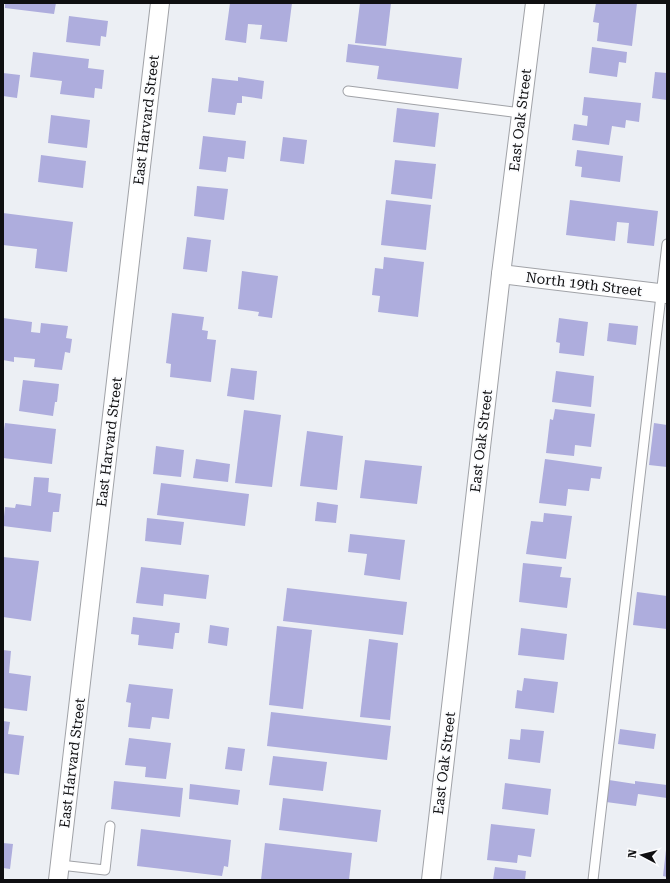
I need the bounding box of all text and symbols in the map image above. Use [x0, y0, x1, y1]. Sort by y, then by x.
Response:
street label: East Harvard Street [130, 54, 162, 186]
street label: East Oak Street [506, 68, 534, 172]
street label: North 19th Street [525, 269, 643, 299]
street label: East Harvard Street [93, 376, 125, 508]
street label: East Oak Street [467, 389, 495, 493]
street label: East Harvard Street [56, 697, 88, 829]
street label: East Oak Street [430, 711, 458, 815]
north arrow [622, 835, 662, 875]
text: N [626, 848, 640, 859]

